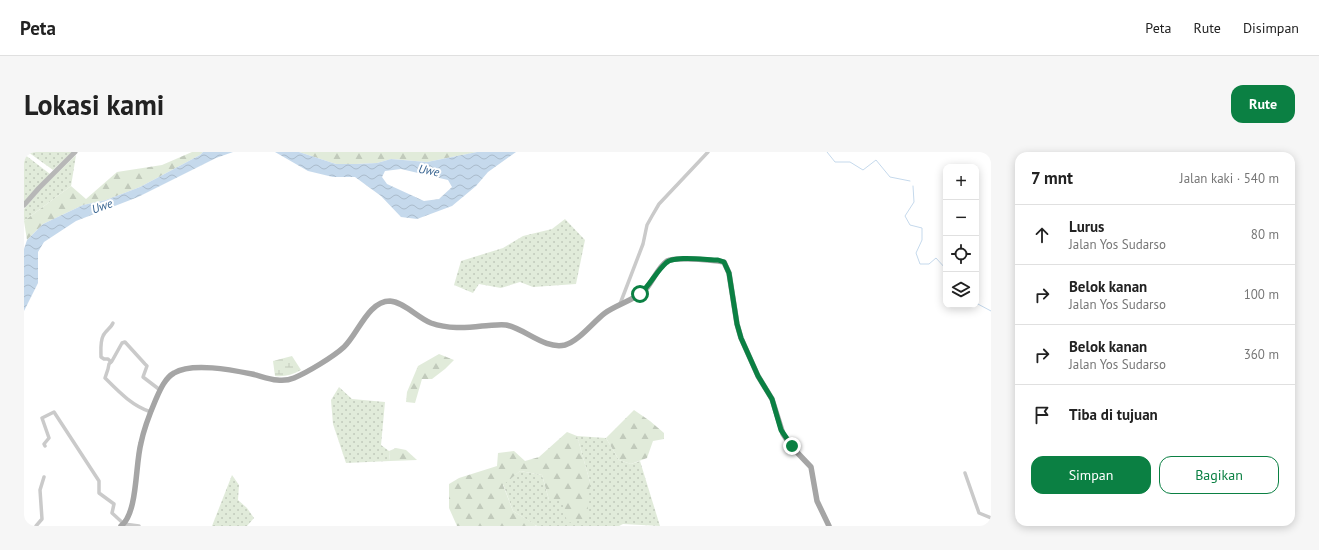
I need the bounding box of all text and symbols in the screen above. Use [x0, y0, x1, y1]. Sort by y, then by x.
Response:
text: Peta [20, 16, 56, 40]
text: Peta [1145, 19, 1171, 37]
text: Rute [1193, 19, 1221, 37]
text: Disimpan [1243, 19, 1299, 37]
button: Rute [1231, 85, 1295, 123]
text: Lokasi kami [24, 86, 164, 123]
water label: Uwe [417, 161, 441, 179]
map controls [943, 164, 979, 308]
button: + [943, 164, 979, 200]
text: 7 mnt [1031, 167, 1073, 189]
text: Jalan kaki · 540 m [1180, 170, 1279, 187]
water label: Uwe [89, 195, 115, 217]
button: − [943, 200, 979, 236]
text: Lurus [1069, 217, 1104, 236]
icon: ahead [1031, 224, 1053, 246]
text: 80 m [1251, 226, 1279, 243]
button: locate [943, 236, 979, 272]
text: Jalan Yos Sudarso [1069, 236, 1166, 253]
button: layers [943, 272, 979, 308]
text: Belok kanan [1069, 277, 1147, 296]
icon: right [1031, 284, 1053, 306]
route start [631, 285, 649, 303]
text: 100 m [1244, 286, 1279, 303]
text: Jalan Yos Sudarso [1069, 296, 1166, 313]
text: Belok kanan [1069, 337, 1147, 356]
icon: right [1031, 344, 1053, 366]
text: 360 m [1244, 346, 1279, 363]
text: Jalan Yos Sudarso [1069, 356, 1166, 373]
icon: arrive [1031, 404, 1053, 426]
text: Tiba di tujuan [1069, 405, 1158, 424]
route end [783, 437, 801, 455]
button: Simpan [1031, 456, 1151, 494]
button: Bagikan [1159, 456, 1279, 494]

